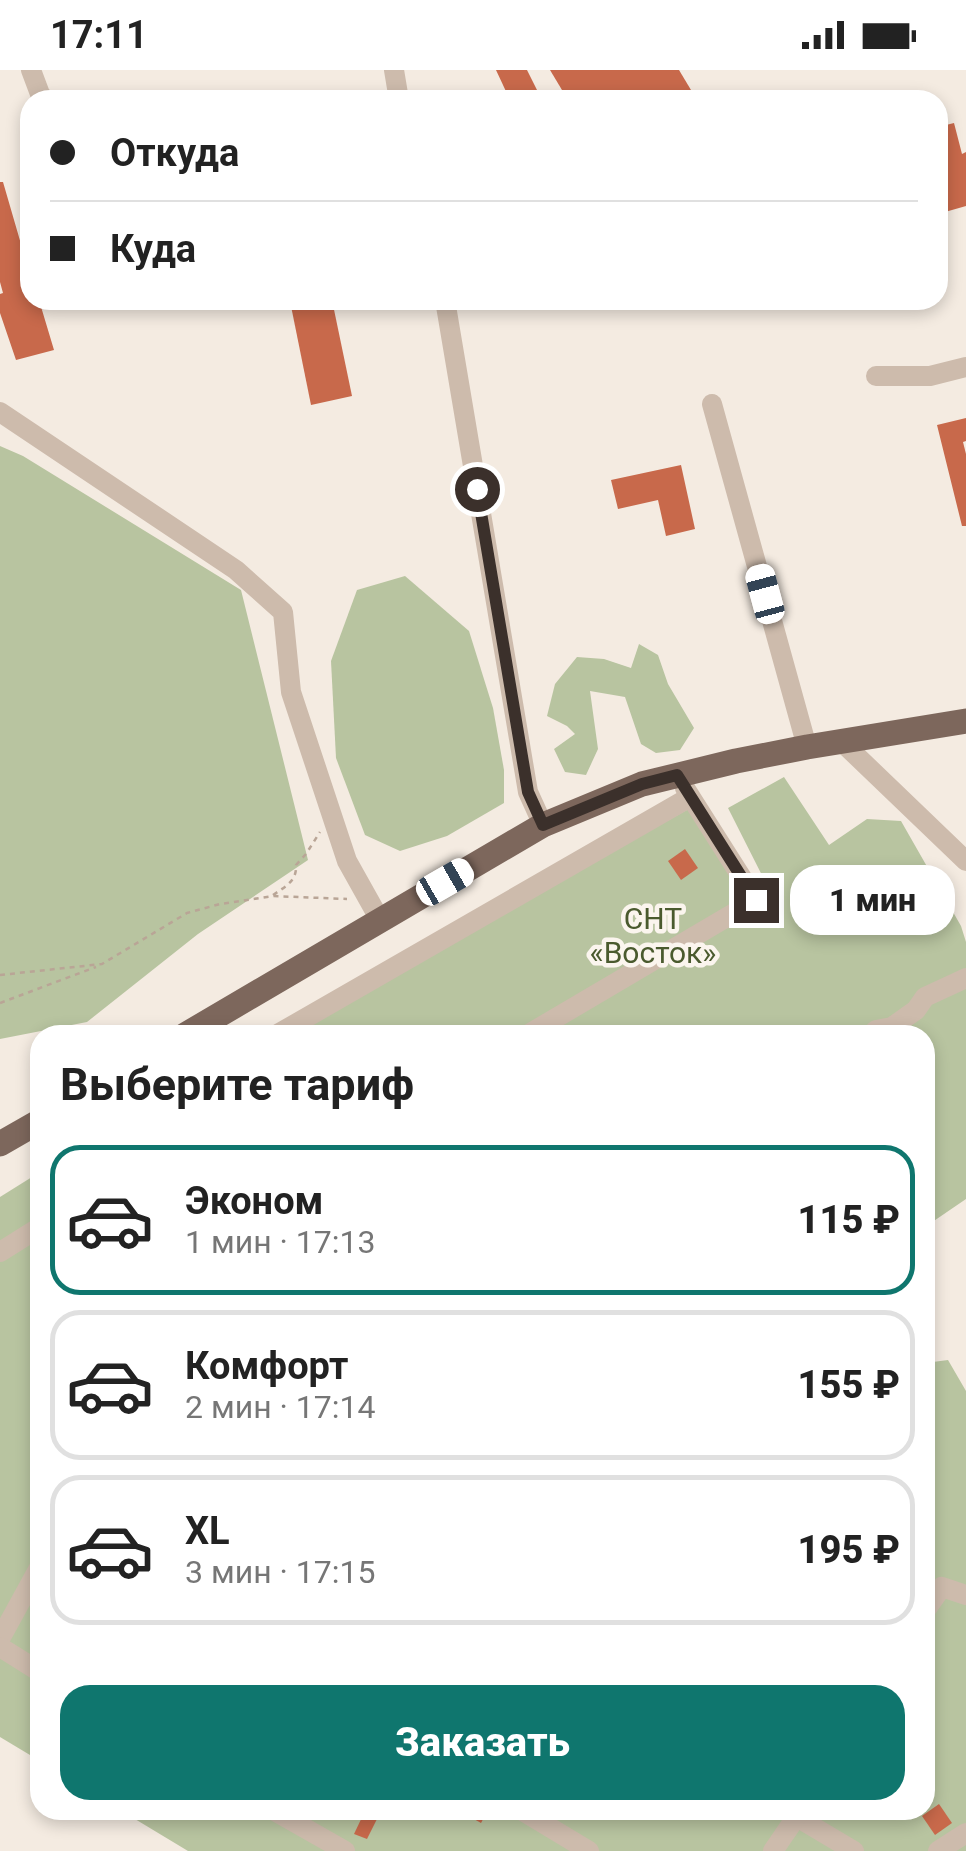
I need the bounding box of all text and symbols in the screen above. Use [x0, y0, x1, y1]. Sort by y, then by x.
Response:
text: 17:11 [50, 13, 148, 57]
text: Откуда [110, 131, 239, 175]
text: Куда [110, 227, 196, 271]
route start [455, 467, 500, 512]
car [743, 561, 787, 627]
car [412, 854, 478, 910]
callout: 1 мин [791, 865, 956, 935]
route end [734, 878, 779, 923]
text: 1 мин [829, 881, 916, 919]
park label: СНТ «Восток» [590, 901, 716, 970]
text: Выберите тариф [60, 1058, 414, 1111]
icon: car [65, 1175, 155, 1265]
text: Эконом [185, 1179, 323, 1223]
text: 115 ₽ [798, 1198, 900, 1242]
text: 1 мин · 17:13 [185, 1223, 376, 1261]
icon: car [65, 1340, 155, 1430]
text: Комфорт [185, 1344, 348, 1388]
text: 155 ₽ [798, 1363, 900, 1407]
text: 2 мин · 17:14 [185, 1388, 376, 1426]
icon: car [65, 1505, 155, 1595]
text: XL [185, 1509, 230, 1553]
text: 195 ₽ [798, 1528, 900, 1572]
text: 3 мин · 17:15 [185, 1553, 376, 1591]
button: Заказать [60, 1685, 905, 1800]

